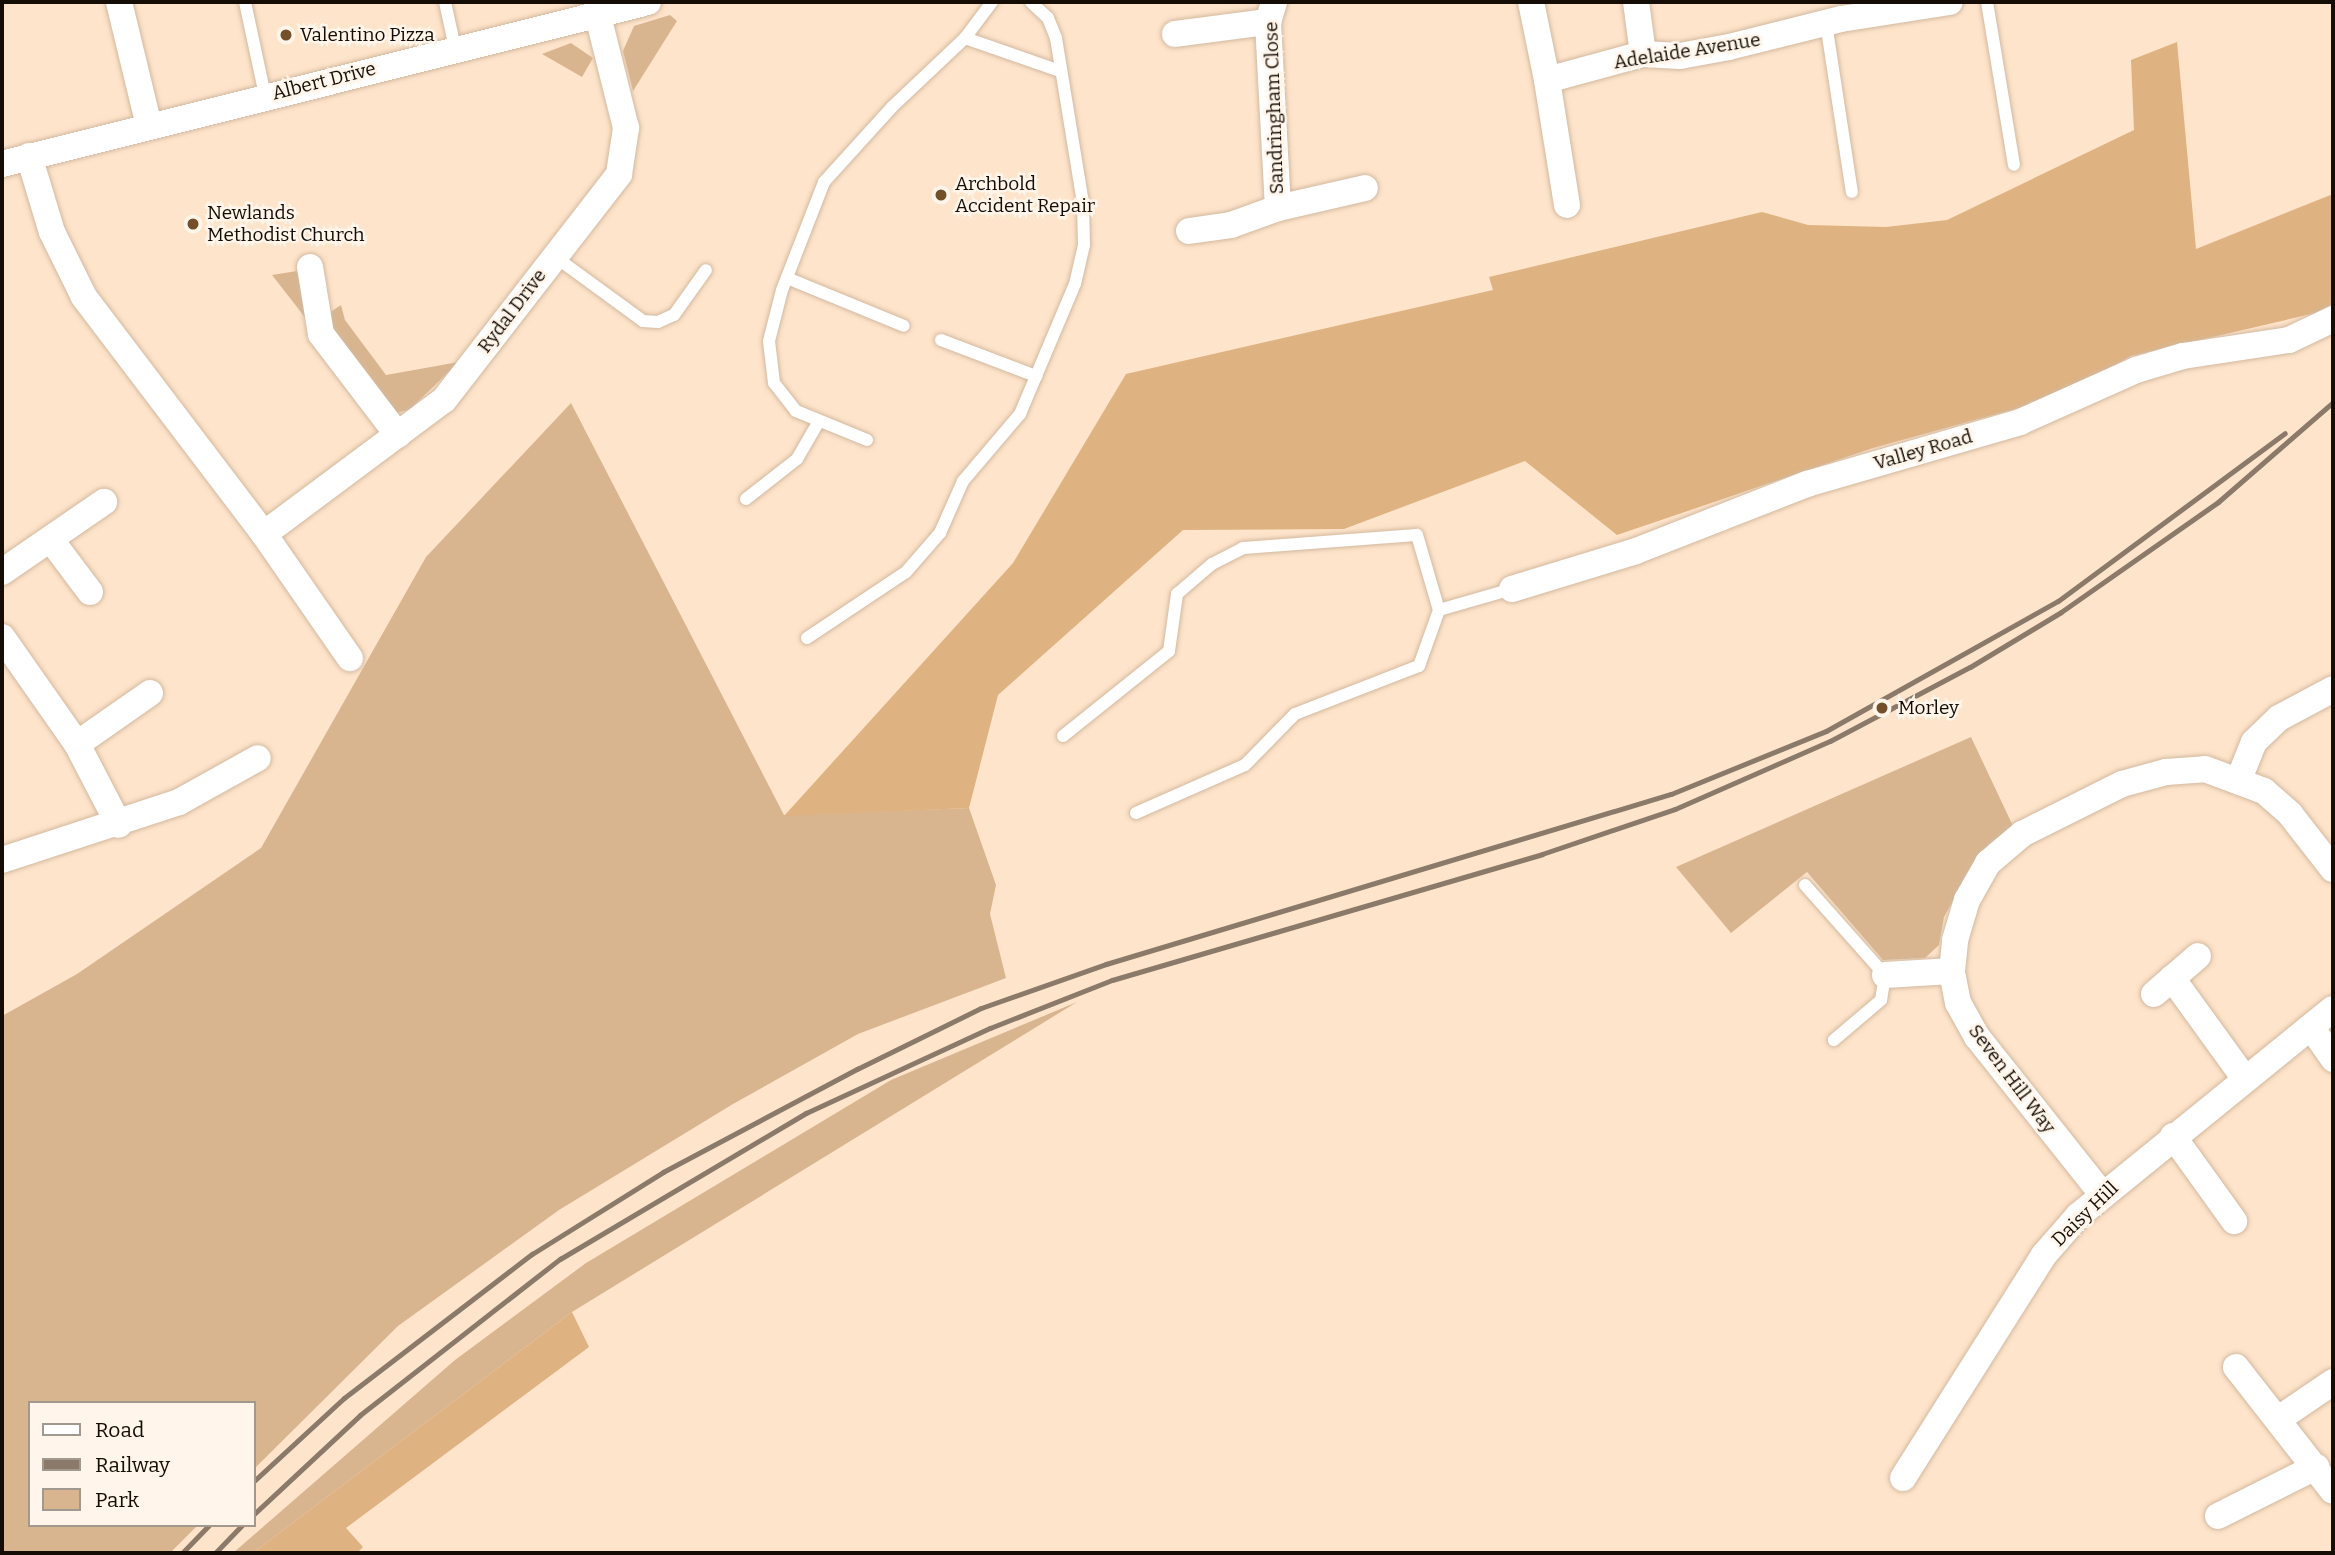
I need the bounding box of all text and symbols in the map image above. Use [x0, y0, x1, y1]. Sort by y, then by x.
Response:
street label: Sandringham Close [1260, 21, 1288, 195]
place label: Valentino Pizza [300, 24, 435, 46]
marker: Valentino Pizza [278, 27, 294, 43]
street label: Adelaide Avenue [1612, 28, 1762, 74]
street label: Albert Drive [270, 57, 378, 105]
place label: Archbold Accident Repair [955, 173, 1095, 217]
marker: Archbold Accident Repair [933, 187, 949, 203]
place label: Newlands Methodist Church [207, 202, 365, 246]
marker: Newlands Methodist Church [185, 216, 201, 232]
street label: Rydal Drive [473, 265, 551, 357]
street label: Valley Road [1871, 425, 1975, 475]
place label: Morley [1898, 697, 1959, 719]
marker: Morley [1872, 698, 1892, 718]
street label: Seven Hill Way [1964, 1020, 2060, 1138]
street label: Daisy Hill [2047, 1177, 2123, 1251]
legend [28, 1401, 256, 1527]
text: Road [95, 1417, 144, 1443]
text: Railway [95, 1452, 170, 1478]
text: Park [95, 1487, 139, 1513]

